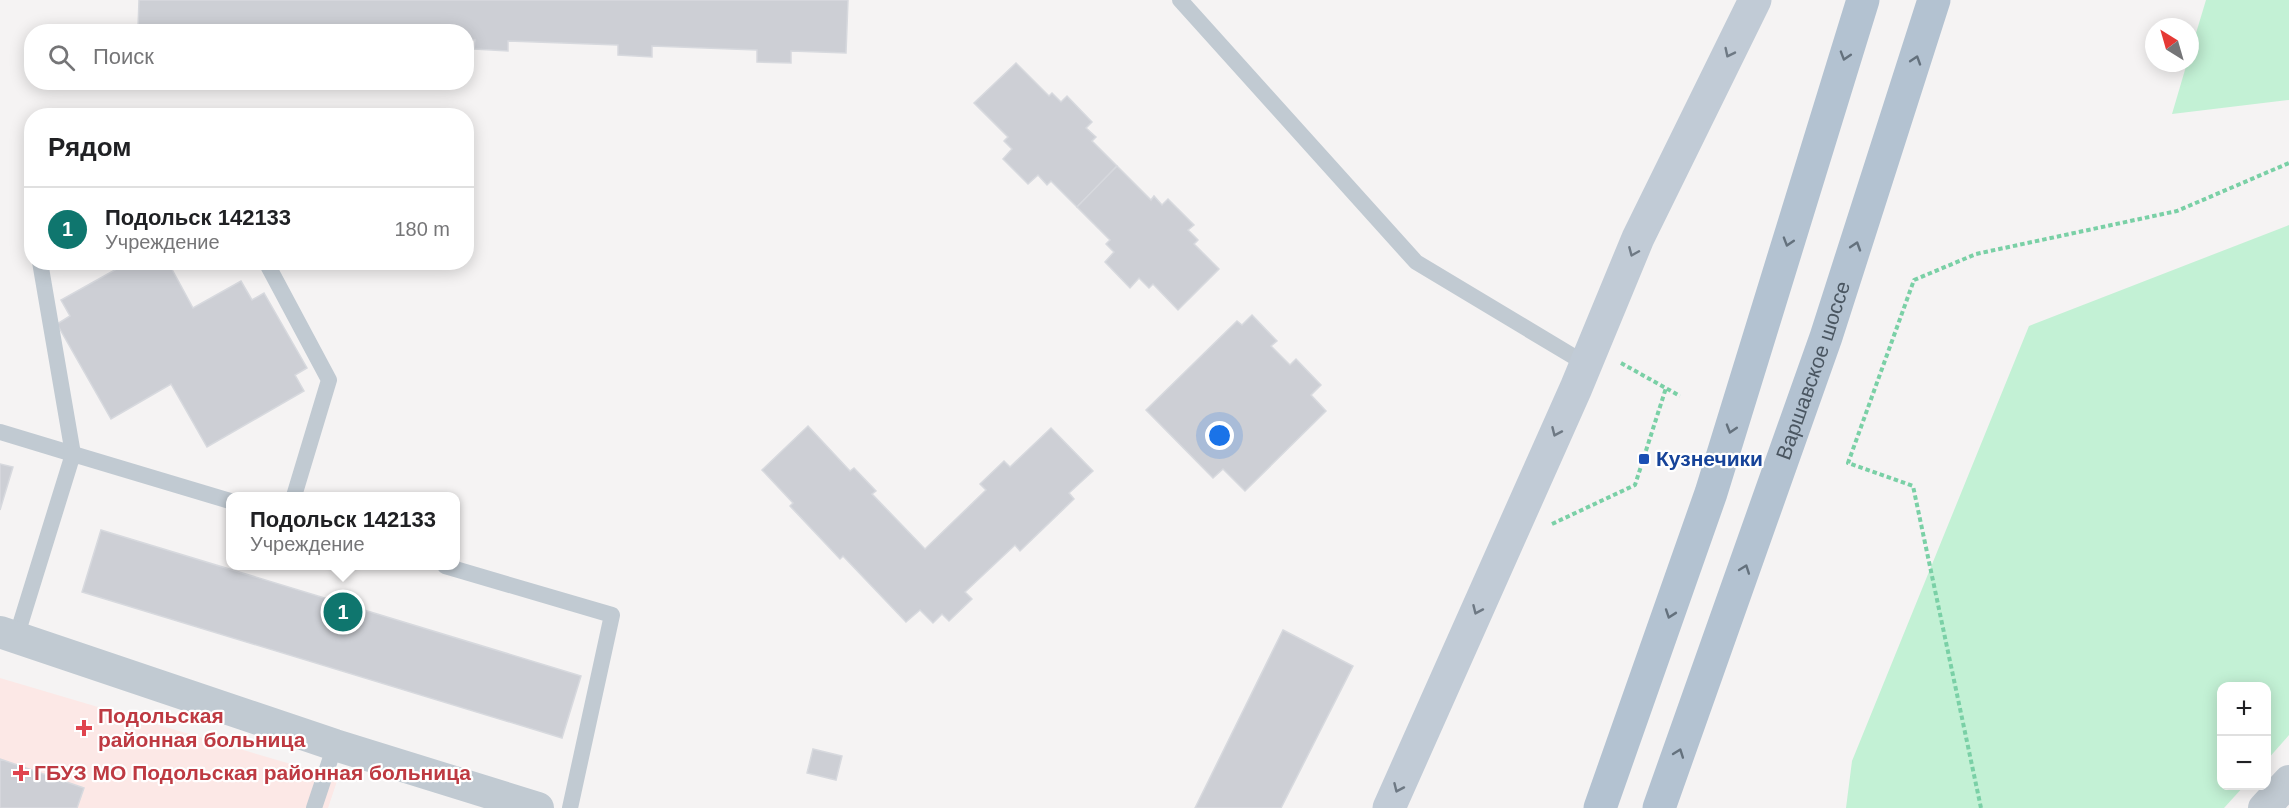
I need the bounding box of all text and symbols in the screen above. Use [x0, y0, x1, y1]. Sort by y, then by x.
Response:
north arrow [2145, 18, 2199, 72]
search box [24, 24, 474, 90]
icon: search [45, 41, 78, 74]
text: Поиск [93, 44, 154, 69]
one-way arrow [1725, 46, 1737, 57]
one-way arrow [1840, 50, 1852, 61]
one-way arrow [1909, 55, 1921, 66]
text: Рядом [48, 132, 131, 162]
text: Подольск 142133 [105, 205, 291, 230]
text: 1 [62, 218, 73, 240]
text: 180 m [394, 218, 450, 240]
text: Учреждение [105, 231, 220, 253]
one-way arrow [1783, 236, 1795, 247]
one-way arrow [1849, 241, 1861, 252]
one-way arrow [1628, 246, 1640, 257]
street label: Варшавское шоссе [1771, 278, 1854, 463]
your location [1205, 421, 1234, 450]
one-way arrow [1726, 423, 1738, 434]
one-way arrow [1551, 425, 1563, 436]
place label: Кузнечики [1656, 447, 1763, 470]
marker: Кузнечики [1637, 452, 1651, 466]
popup [226, 492, 460, 570]
text: Подольск 142133 [250, 507, 436, 532]
text: Учреждение [250, 533, 365, 555]
one-way arrow [1737, 564, 1750, 575]
pin: 1 [324, 590, 362, 634]
one-way arrow [1472, 603, 1484, 614]
one-way arrow [1664, 608, 1677, 619]
map controls [2217, 682, 2271, 790]
button: + [2217, 682, 2271, 736]
place label: Подольская районная больница [98, 704, 306, 751]
marker: Подольская районная больница [75, 719, 93, 737]
button: − [2217, 736, 2271, 790]
one-way arrow [1672, 748, 1684, 759]
place label: ГБУЗ МО Подольская районная больница [34, 761, 471, 784]
marker: ГБУЗ МО Подольская районная больница [12, 764, 30, 782]
one-way arrow [1393, 782, 1405, 793]

